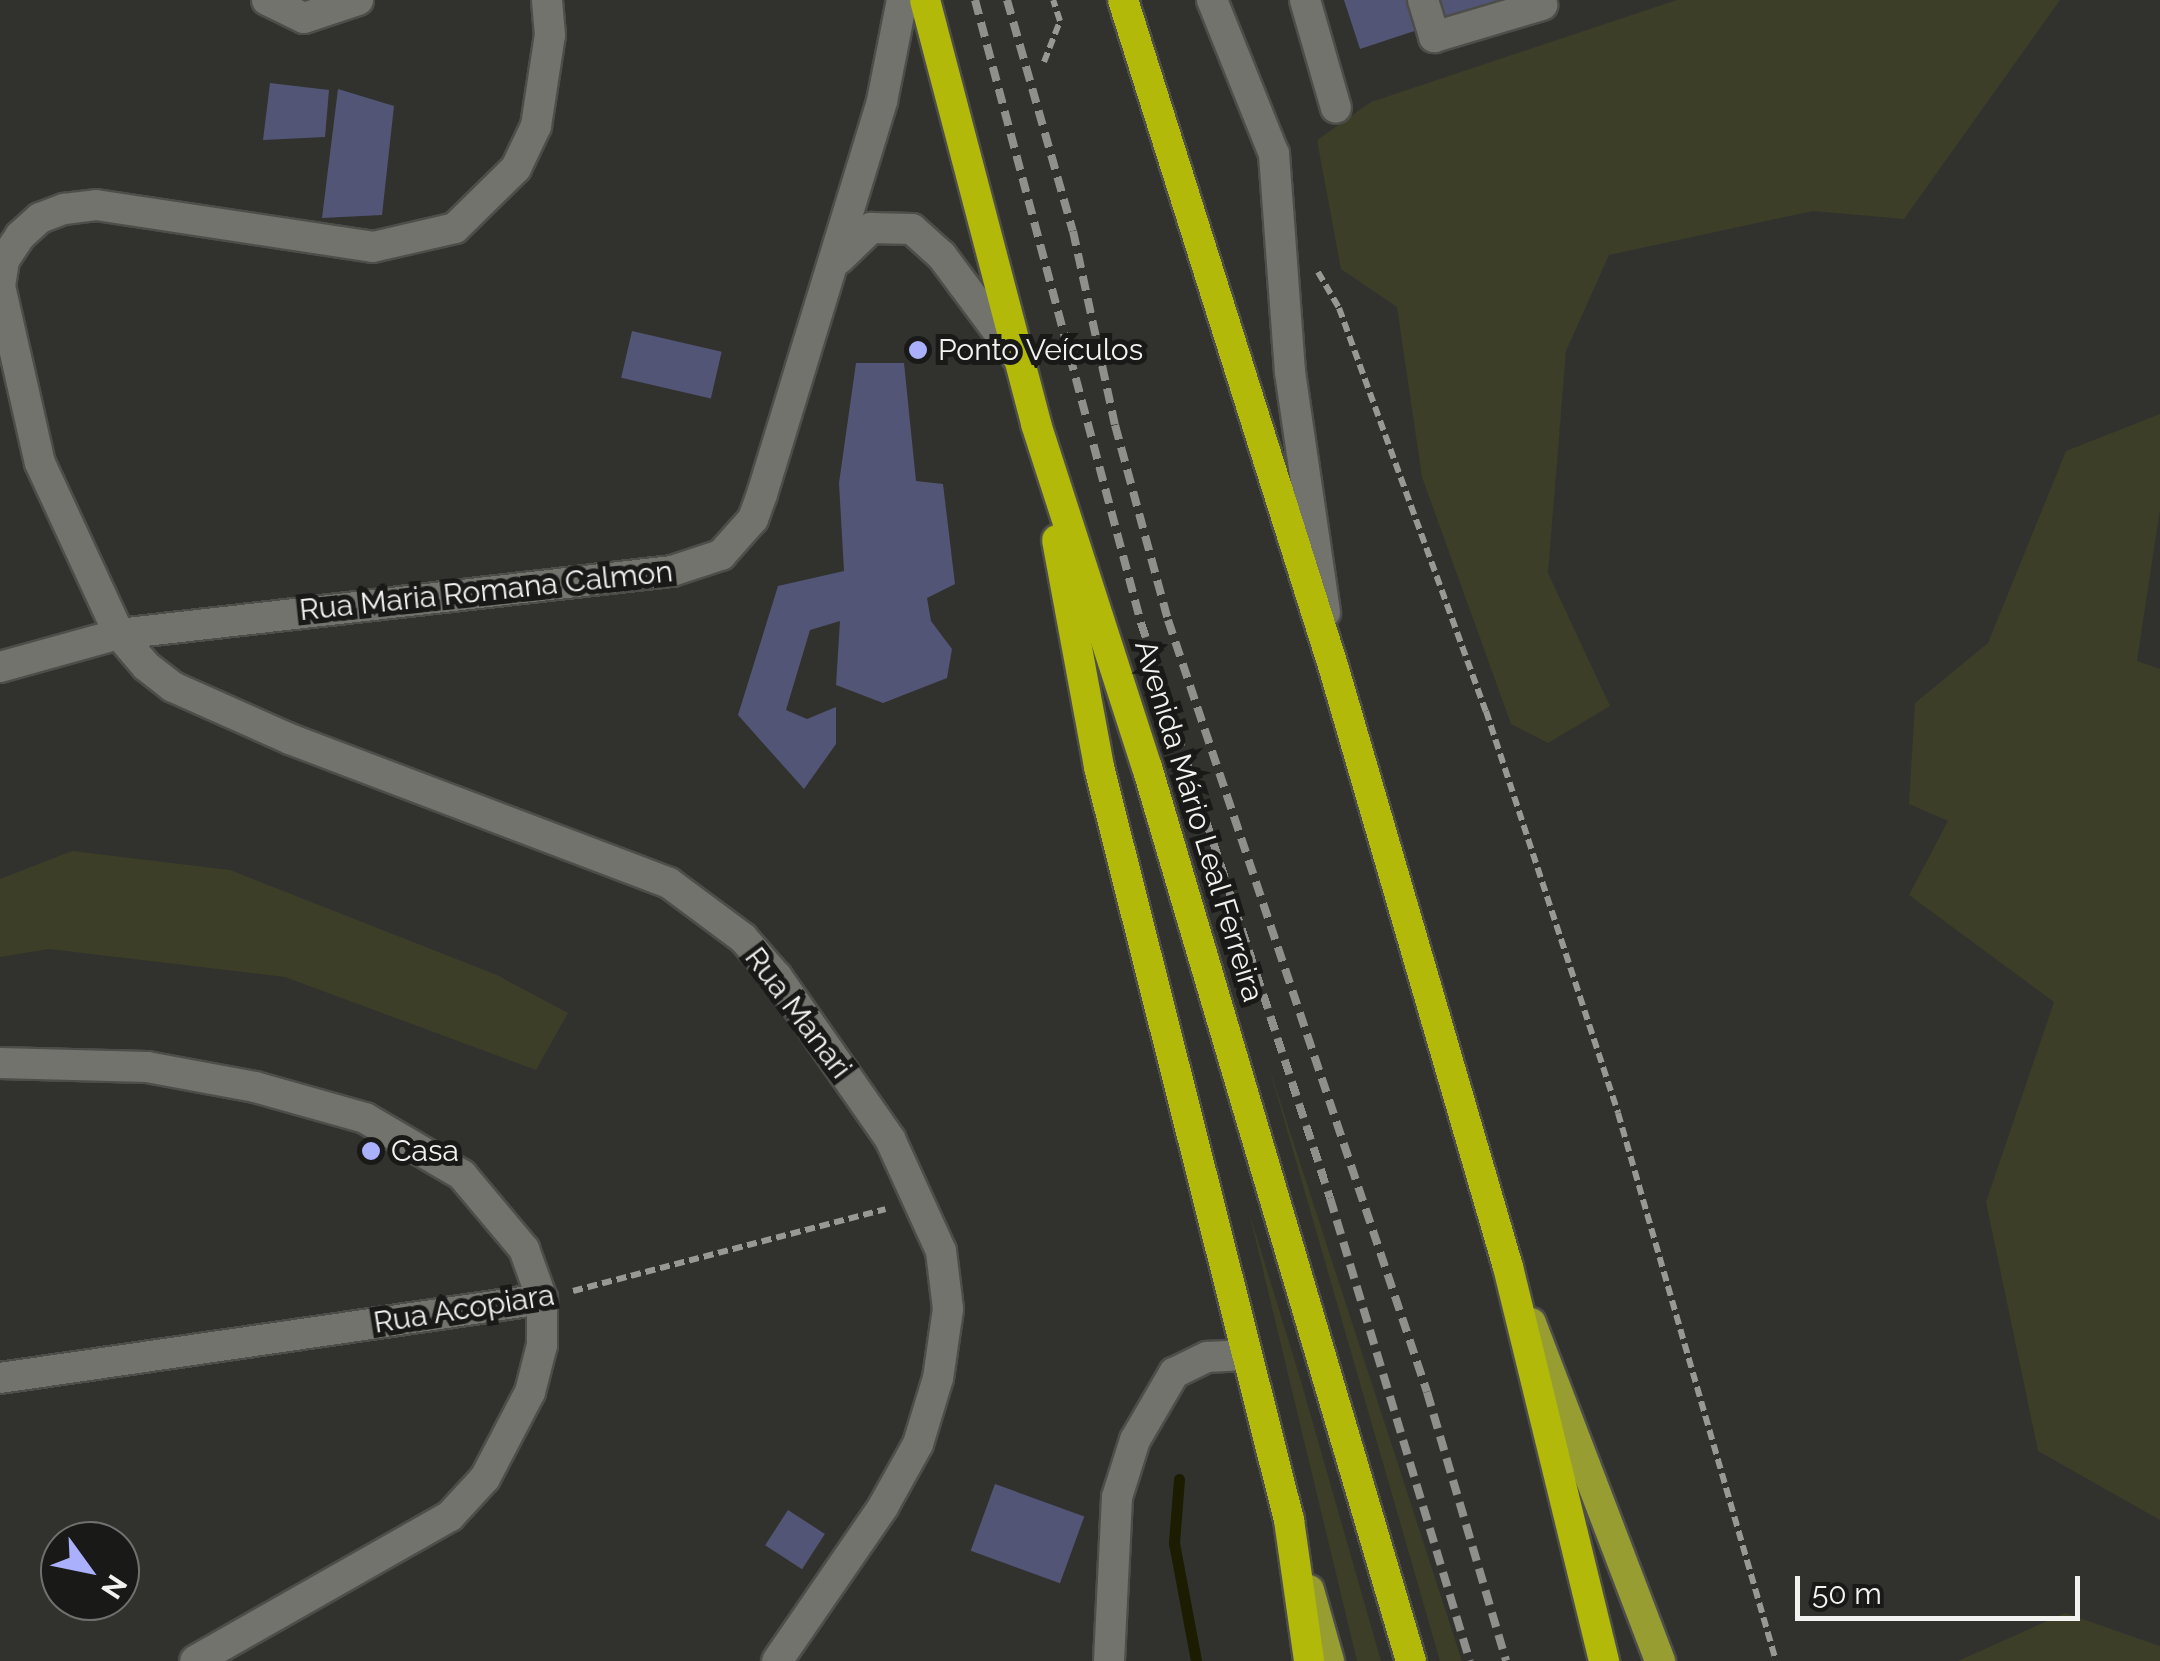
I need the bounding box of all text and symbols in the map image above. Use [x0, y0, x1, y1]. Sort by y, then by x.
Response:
place label: Ponto Veículos [938, 332, 1144, 368]
marker: Ponto Veículos [907, 339, 929, 361]
street label: Rua Maria Romana Calmon [298, 553, 674, 629]
street label: Avenida Mário Leal Ferreira [1127, 636, 1271, 1006]
street label: Rua Manari [737, 940, 859, 1086]
place label: Casa [391, 1133, 459, 1169]
marker: Casa [360, 1140, 382, 1162]
street label: Rua Acopiara [371, 1277, 557, 1341]
north arrow [40, 1521, 140, 1621]
scale bar [1800, 1556, 2085, 1618]
text: N [94, 1569, 134, 1604]
text: 50 m [1812, 1576, 1882, 1611]

